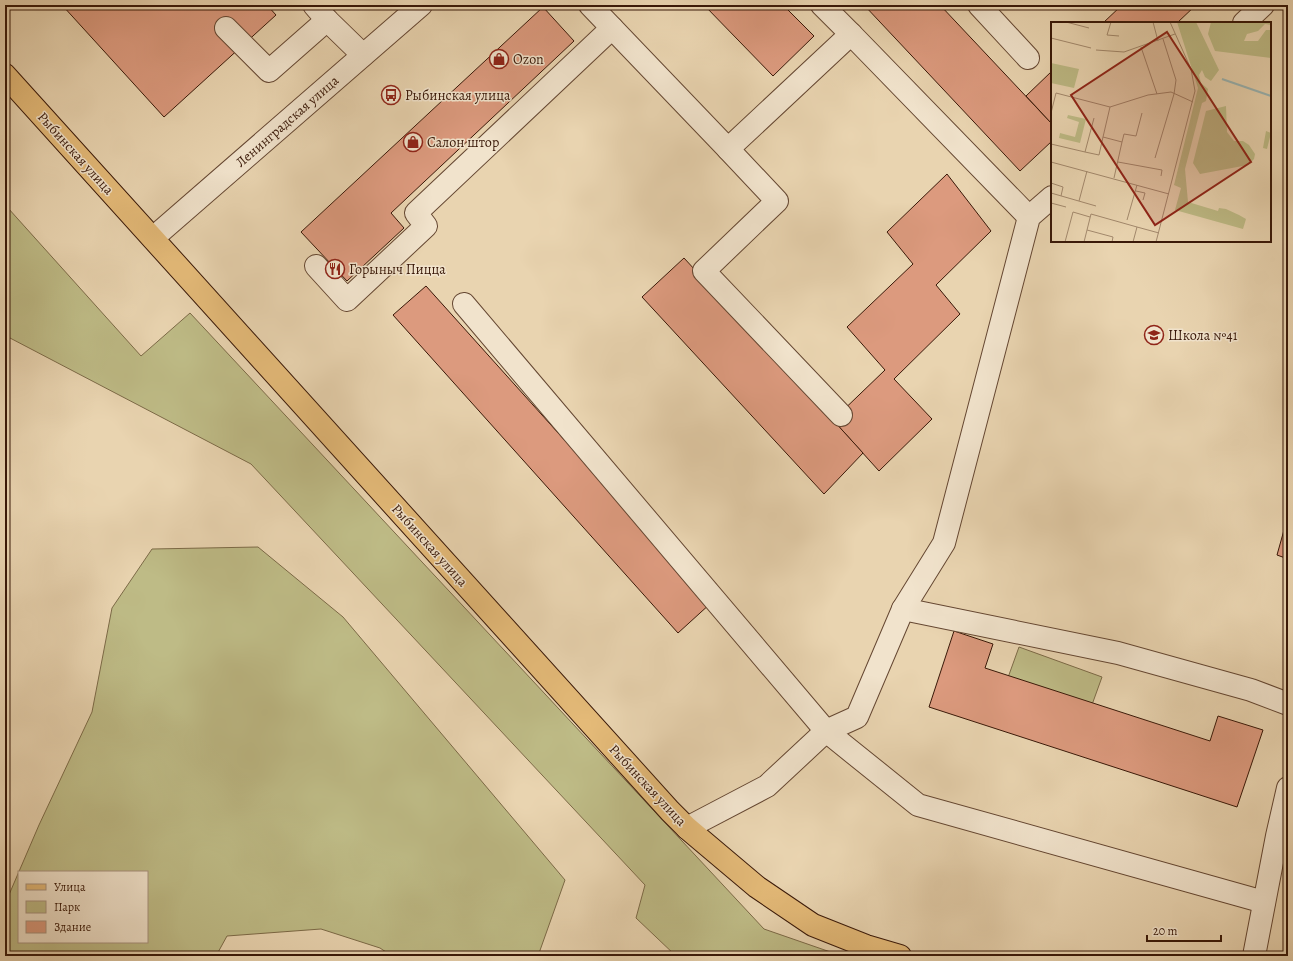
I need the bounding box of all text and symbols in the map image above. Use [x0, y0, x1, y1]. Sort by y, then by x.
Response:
inset map [1051, 22, 1271, 242]
shop icon: Ozon [488, 48, 510, 70]
place label: Ozon [513, 50, 544, 69]
street label: Ленинградская улица [232, 71, 343, 172]
bus stop icon: Рыбинская улица [380, 84, 402, 106]
place label: Рыбинская улица [405, 86, 511, 105]
street label: Рыбинская улица [33, 108, 118, 199]
shop icon: Салон штор [402, 131, 424, 153]
place label: Салон штор [427, 133, 499, 152]
restaurant icon: Горыныч Пицца [324, 258, 346, 280]
place label: Горыныч Пицца [349, 260, 446, 279]
school or university icon: Школа №41 [1143, 324, 1165, 346]
place label: Школа №41 [1168, 326, 1238, 345]
street label: Рыбинская улица [387, 500, 472, 591]
street label: Рыбинская улица [605, 740, 691, 831]
legend [18, 871, 148, 943]
text: Улица [54, 879, 86, 895]
text: Парк [54, 899, 80, 915]
scale bar [1147, 917, 1221, 943]
text: Здание [54, 919, 91, 935]
text: 20 m [1153, 923, 1177, 939]

